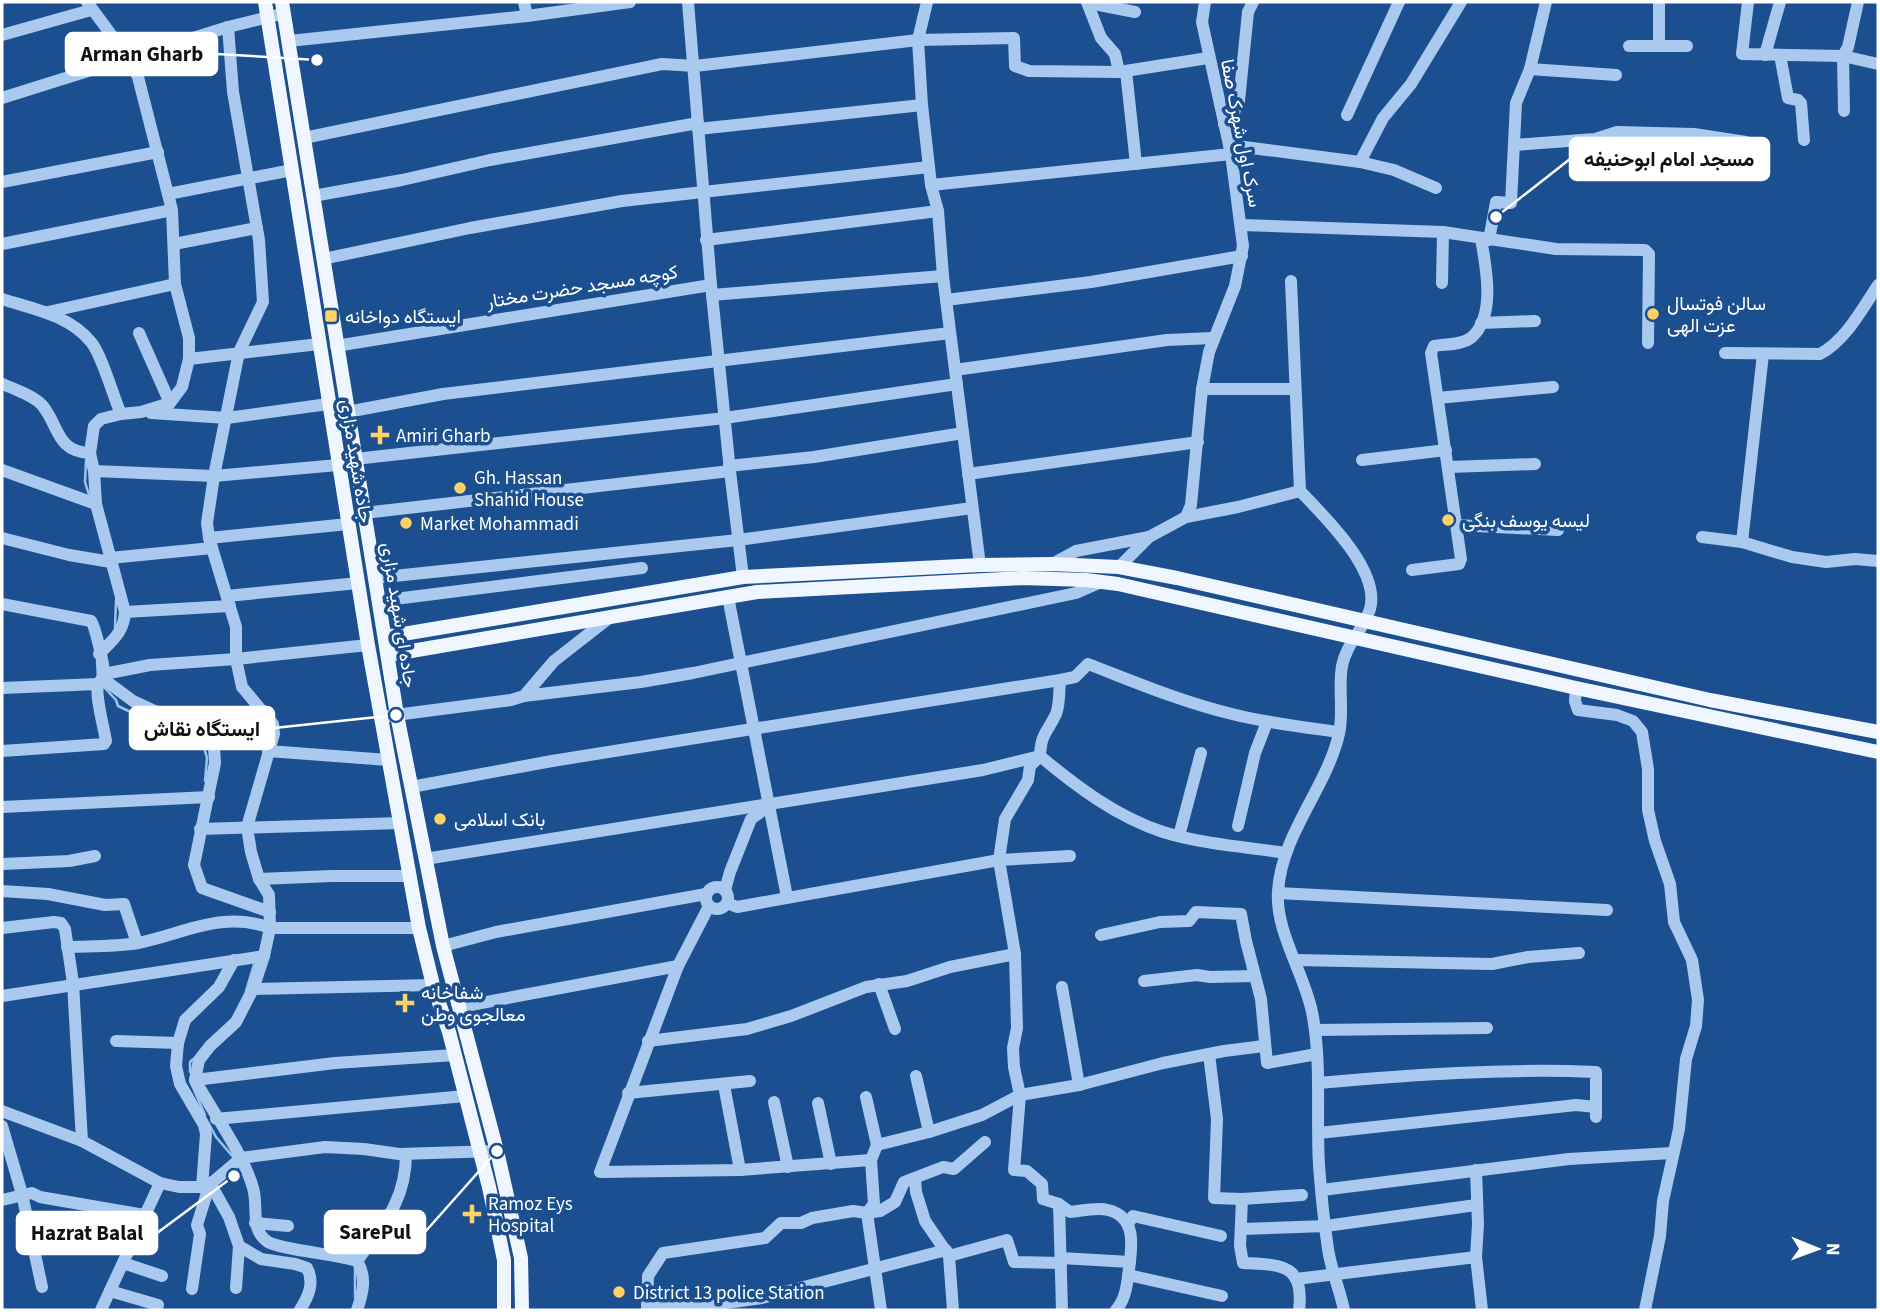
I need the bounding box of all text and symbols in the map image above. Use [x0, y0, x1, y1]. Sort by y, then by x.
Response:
callout: Arman Gharb [66, 33, 217, 75]
text: Arman Gharb [80, 39, 203, 69]
street label: سرک اول شهرک صفا [1213, 57, 1268, 210]
callout: مسجد امام ابوحنیفه [1570, 138, 1769, 180]
text: مسجد امام ابوحنیفه [1584, 144, 1754, 174]
street label: کوچه مسجد حضرت مختار [484, 259, 680, 316]
place label: سالن فوتسال عزت الهی [1667, 291, 1766, 340]
place label: ایستگاه دواخانه [345, 304, 461, 331]
marker: سالن فوتسال عزت الهی [1645, 306, 1661, 322]
marker: ایستگاه دواخانه [323, 308, 339, 324]
street label: جاده شهید مزاری [332, 397, 379, 525]
place label: Amiri Gharb [396, 423, 491, 450]
marker: Amiri Gharb [370, 425, 390, 445]
place label: Gh. Hassan Shahid House [474, 465, 584, 514]
marker: Gh. Hassan Shahid House [452, 480, 468, 496]
place label: لیسه یوسف بنگی [1462, 508, 1590, 535]
place label: Market Mohammadi [420, 511, 579, 538]
marker: لیسه یوسف بنگی [1440, 512, 1456, 528]
marker: Market Mohammadi [398, 515, 414, 531]
street label: جاده ای شهید مزاری [374, 541, 423, 690]
callout: ایستگاه نقاش [130, 707, 274, 749]
text: ایستگاه نقاش [144, 714, 260, 744]
place label: بانک اسلامی [454, 807, 545, 834]
marker: بانک اسلامی [432, 811, 448, 827]
place label: شفاخانه معالجوی وطن [421, 980, 526, 1029]
marker: شفاخانه معالجوی وطن [395, 993, 415, 1013]
place label: Ramoz Eys Hospital [488, 1191, 573, 1240]
marker: Ramoz Eys Hospital [462, 1204, 482, 1224]
callout: SarePul [325, 1211, 425, 1253]
callout: Hazrat Balal [17, 1212, 157, 1254]
north arrow [1782, 1214, 1852, 1284]
text: SarePul [339, 1217, 411, 1247]
text: Hazrat Balal [31, 1218, 143, 1248]
text: N [1819, 1243, 1846, 1256]
place label: District 13 police Station [633, 1280, 825, 1307]
marker: District 13 police Station [611, 1284, 627, 1300]

